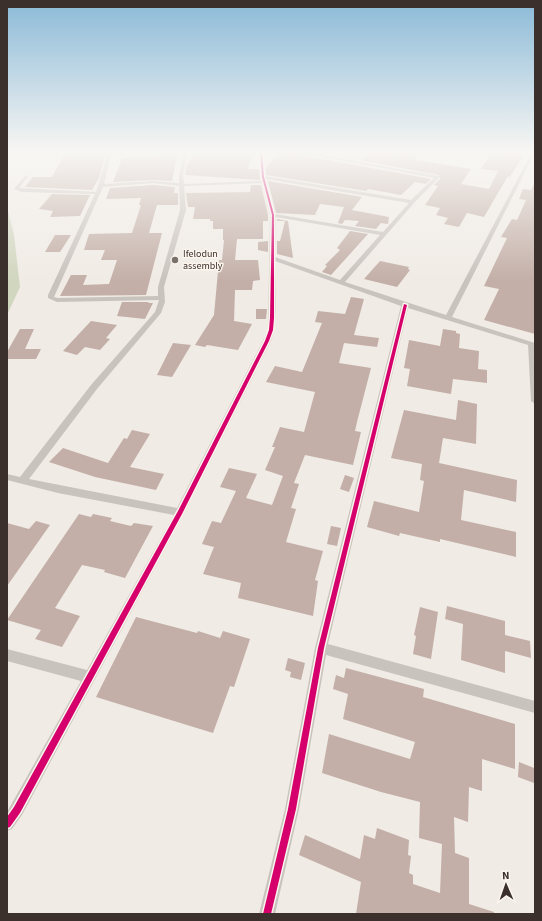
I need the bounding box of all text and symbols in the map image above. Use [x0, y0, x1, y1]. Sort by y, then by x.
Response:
place label: Ifelodun assembly [183, 247, 223, 273]
marker: Ifelodun assembly [170, 255, 180, 265]
north arrow [486, 865, 526, 905]
text: N [502, 868, 510, 883]

